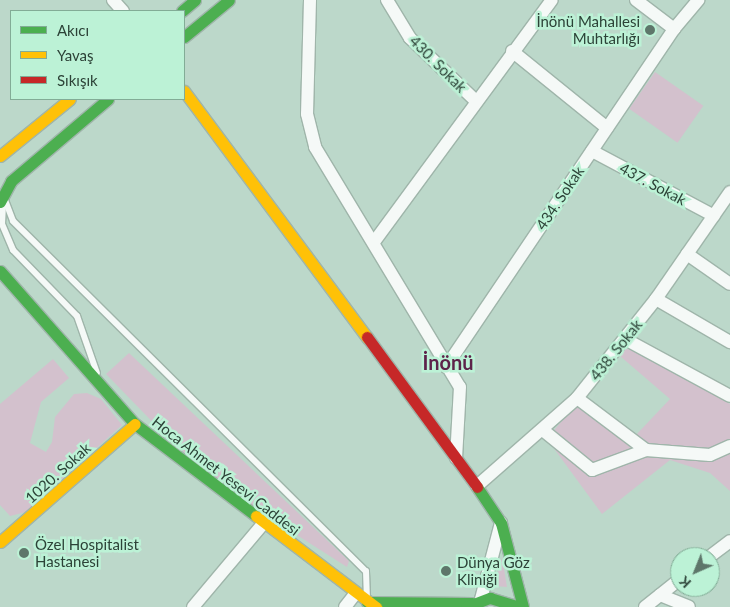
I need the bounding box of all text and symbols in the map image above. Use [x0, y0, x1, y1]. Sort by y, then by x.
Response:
legend [10, 10, 185, 100]
place label: İnönü Mahallesi Muhtarlığı [536, 12, 640, 47]
text: Akıcı [57, 21, 89, 39]
marker: İnönü Mahallesi Muhtarlığı [644, 24, 656, 36]
street label: 430. Sokak [406, 32, 470, 96]
text: Yavaş [57, 46, 94, 64]
text: Sıkışık [57, 71, 98, 89]
street label: 437. Sokak [617, 159, 689, 209]
street label: 434. Sokak [532, 163, 588, 233]
street label: 438. Sokak [586, 316, 646, 384]
district label: İnönü [422, 350, 474, 374]
street label: Hoca Ahmet Yesevi Caddesi [148, 412, 304, 540]
street label: 1020. Sokak [22, 439, 94, 507]
place label: Özel Hospitalist Hastanesi [35, 535, 139, 570]
marker: Özel Hospitalist Hastanesi [17, 546, 31, 560]
north arrow [670, 547, 720, 597]
place label: Dünya Göz Kliniği [457, 553, 530, 588]
marker: Dünya Göz Kliniği [439, 564, 453, 578]
text: K [676, 573, 694, 592]

